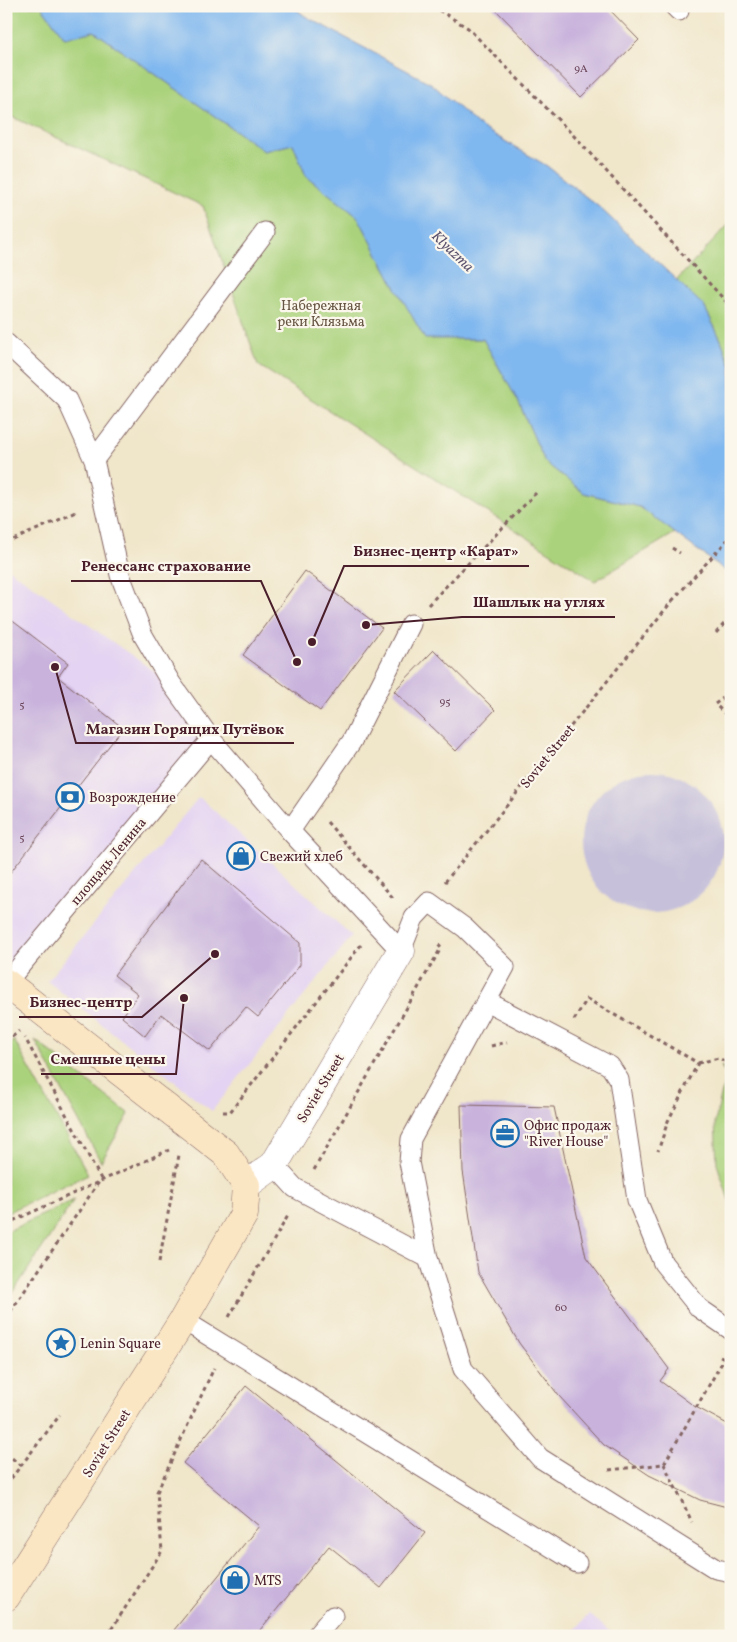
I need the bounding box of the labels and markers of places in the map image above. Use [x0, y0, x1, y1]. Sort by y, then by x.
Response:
callout: Бизнес-центр «Карат» [344, 536, 529, 566]
callout: Ренессанс страхование [71, 551, 261, 581]
callout: Шашлык на углях [462, 587, 615, 617]
callout: Магазин Горящих Путёвок [76, 713, 294, 743]
bank icon: Возрождение [55, 782, 85, 812]
place label: Возрождение [89, 789, 176, 808]
shop icon: Свежий хлеб [226, 841, 256, 871]
place label: Свежий хлеб [260, 848, 343, 867]
callout: Бизнес-центр [19, 987, 142, 1017]
callout: Смешные цены [41, 1044, 176, 1074]
place label: Офис продаж "River House" [524, 1117, 611, 1152]
office icon: Офис продаж "River House" [490, 1118, 520, 1148]
place icon: Lenin Square [46, 1328, 76, 1358]
place label: Lenin Square [80, 1335, 161, 1354]
shop icon: MTS [220, 1565, 250, 1595]
place label: MTS [254, 1572, 282, 1591]

